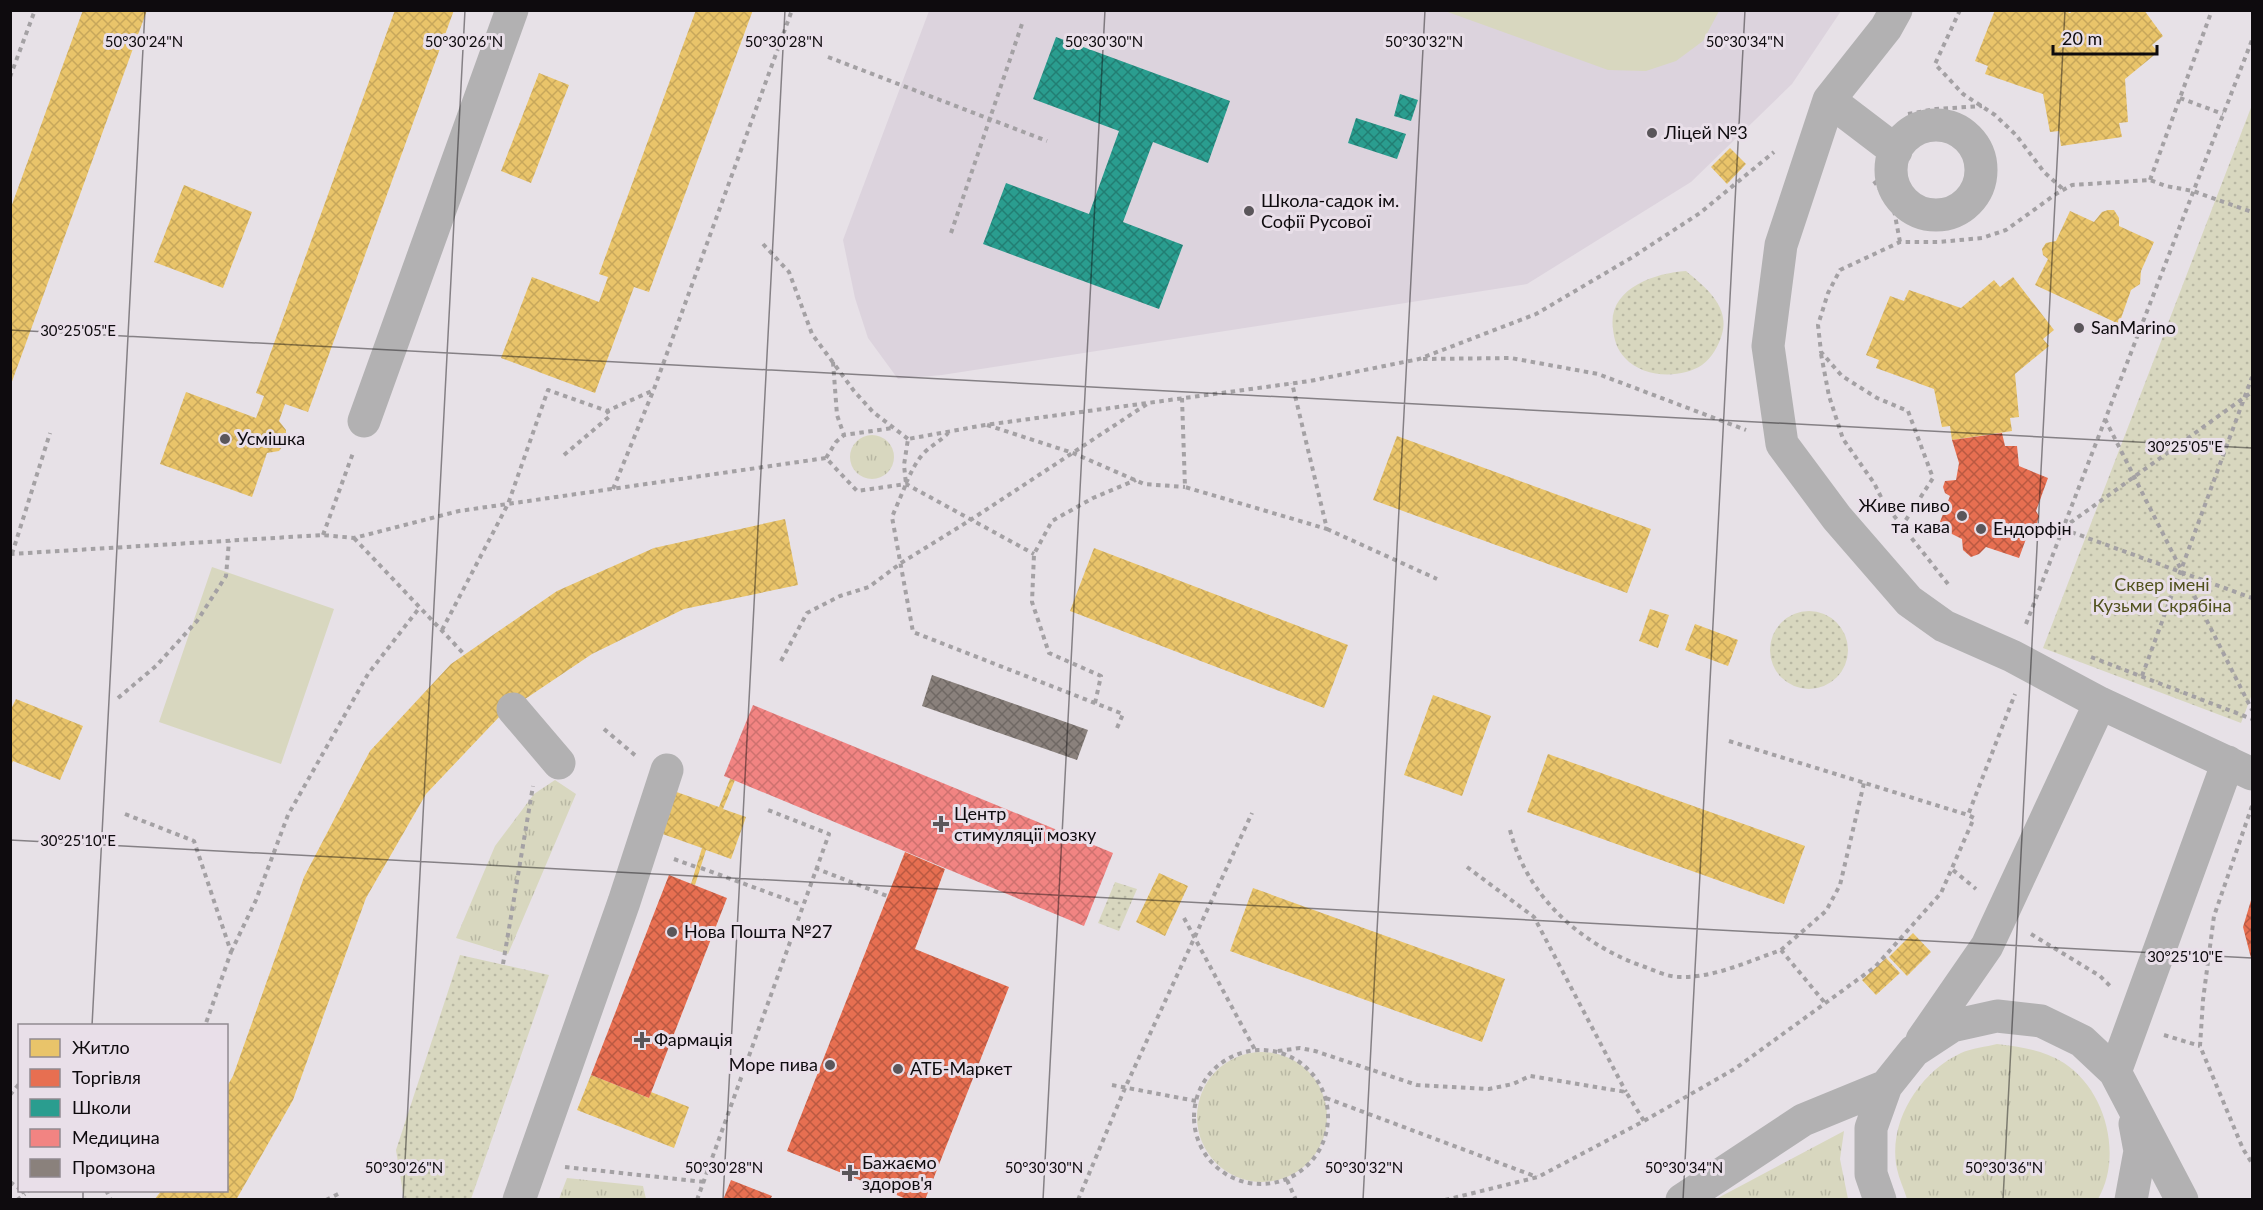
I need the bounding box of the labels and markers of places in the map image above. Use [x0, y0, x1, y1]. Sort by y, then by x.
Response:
place label: Ліцей №3 [1663, 121, 1748, 143]
marker: Ліцей №3 [1645, 126, 1659, 140]
place label: Школа-садок ім. Софії Русової [1261, 189, 1399, 232]
marker: Школа-садок ім. Софії Русової [1242, 204, 1256, 218]
place label: SanMarino [2091, 316, 2176, 338]
marker: SanMarino [2072, 321, 2086, 335]
place label: Усмішка [237, 427, 305, 449]
marker: Усмішка [218, 432, 232, 446]
place label: Живе пиво та кава [1858, 494, 1950, 537]
marker: Живе пиво та кава [1955, 509, 1969, 523]
place label: Ендорфін [1993, 517, 2072, 539]
marker: Ендорфін [1974, 522, 1988, 536]
place label: Центр стимуляції мозку [954, 802, 1097, 845]
marker: Центр стимуляції мозку [932, 815, 950, 833]
place label: Нова Пошта №27 [684, 920, 832, 942]
marker: Нова Пошта №27 [665, 925, 679, 939]
place label: Фармація [654, 1028, 733, 1050]
marker: Фармація [635, 1033, 649, 1047]
place label: Море пива [729, 1053, 818, 1075]
place label: АТБ-Маркет [910, 1057, 1012, 1079]
marker: Море пива [823, 1058, 837, 1072]
marker: АТБ-Маркет [891, 1062, 905, 1076]
place label: Бажаємо здоров'я [862, 1151, 937, 1194]
marker: Бажаємо здоров'я [843, 1166, 857, 1180]

